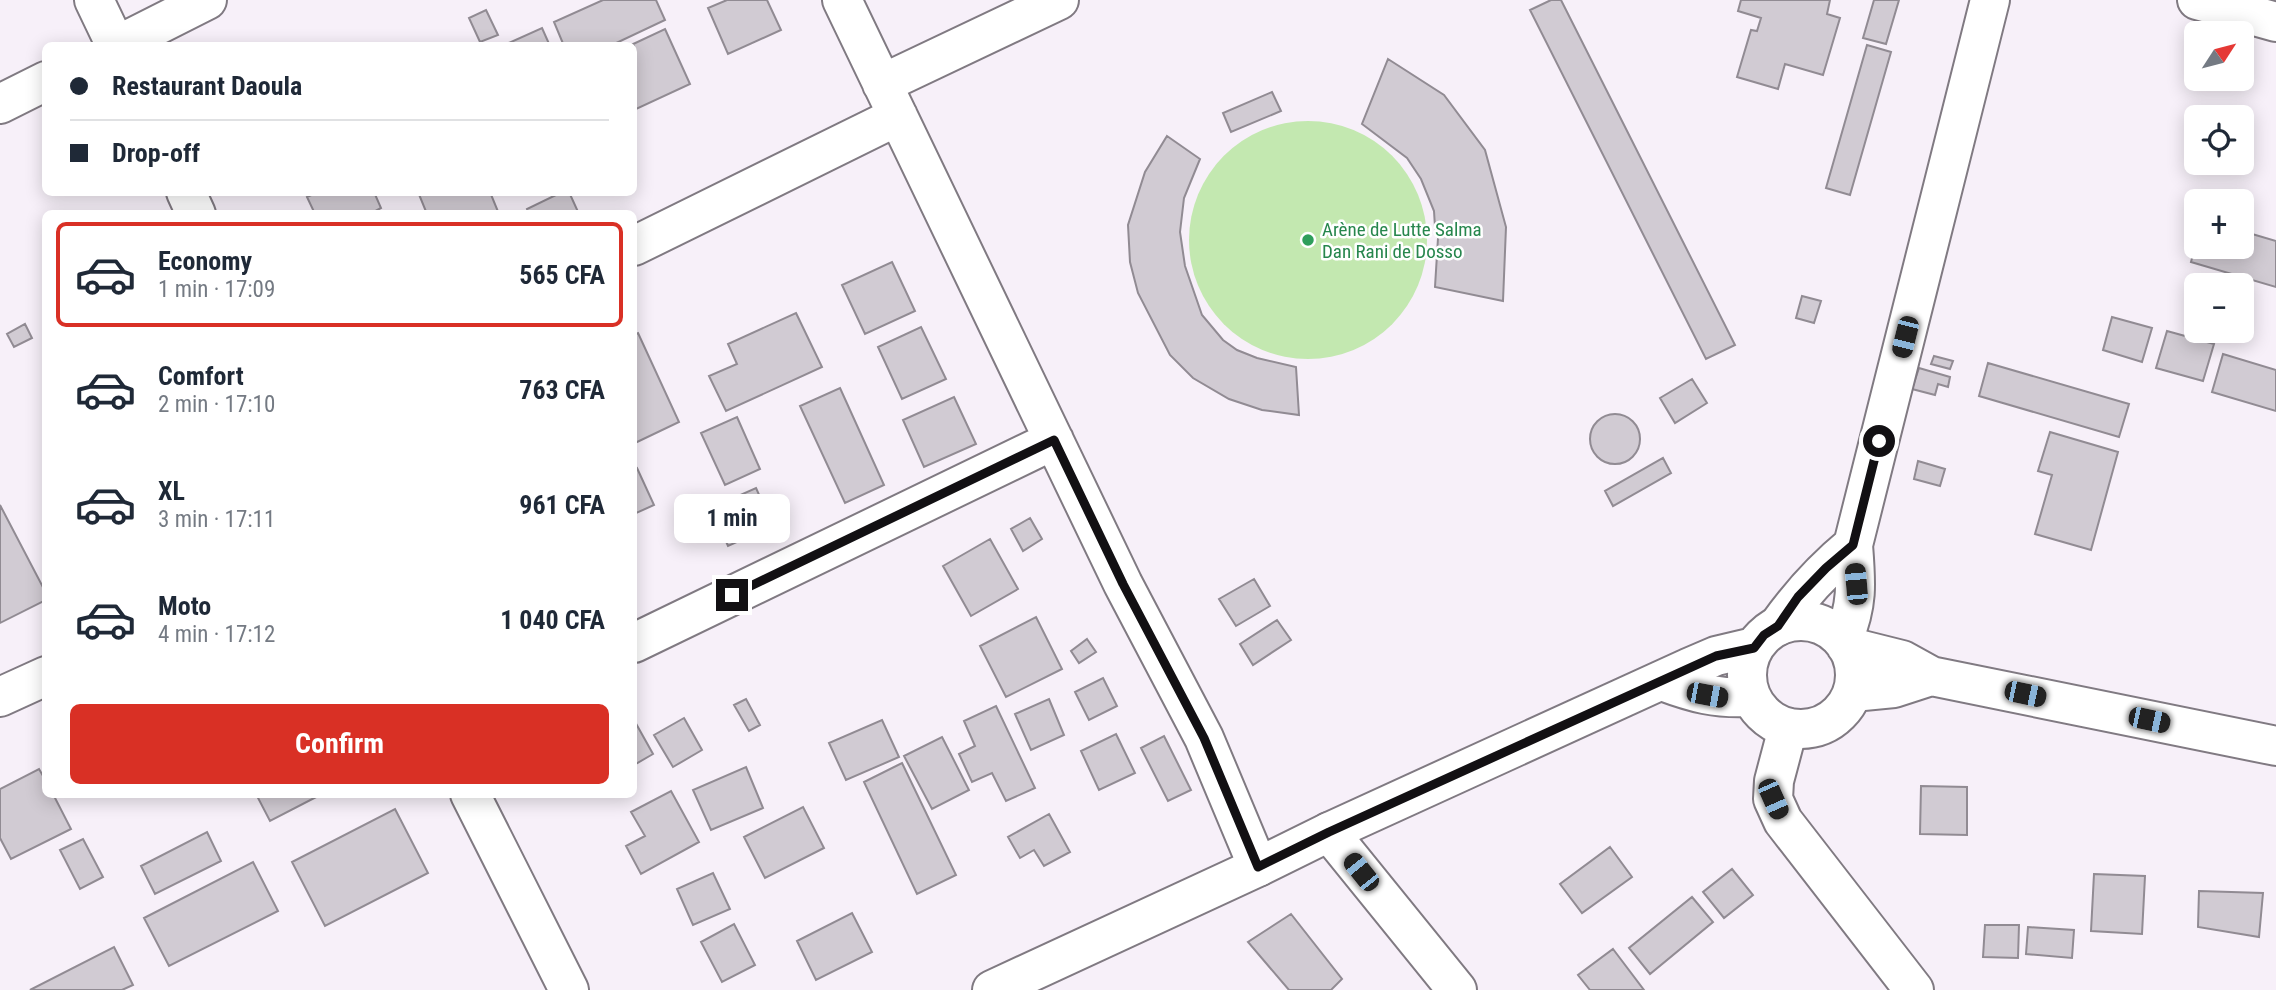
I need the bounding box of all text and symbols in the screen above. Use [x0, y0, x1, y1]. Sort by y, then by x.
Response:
north arrow [2184, 21, 2254, 91]
map controls [2184, 21, 2254, 343]
text: Restaurant Daoula [112, 71, 302, 101]
button: locate [2184, 105, 2254, 175]
text: Drop-off [112, 138, 200, 168]
button: + [2184, 189, 2254, 259]
place label: Arène de Lutte Salma Dan Rani de Dosso [1322, 218, 1482, 263]
marker: Arène de Lutte Salma Dan Rani de Dosso [1300, 232, 1316, 248]
icon: car [74, 243, 137, 306]
text: Economy [158, 246, 252, 276]
text: 565 CFA [519, 260, 605, 290]
button: − [2184, 273, 2254, 343]
text: 1 min · 17:09 [158, 276, 275, 303]
car [1890, 314, 1921, 360]
icon: car [74, 358, 137, 421]
text: Comfort [158, 361, 244, 391]
text: 763 CFA [519, 375, 605, 405]
text: 2 min · 17:10 [158, 391, 275, 418]
route start [1863, 425, 1895, 457]
icon: car [74, 473, 137, 536]
text: XL [158, 476, 185, 506]
text: 961 CFA [519, 490, 605, 520]
callout: 1 min [674, 494, 790, 542]
text: 1 min [706, 505, 758, 532]
text: 3 min · 17:11 [158, 506, 275, 533]
car [1844, 562, 1869, 606]
route end [716, 579, 748, 611]
icon: car [74, 588, 137, 651]
text: Moto [158, 591, 211, 621]
text: 1 040 CFA [500, 605, 605, 635]
text: 4 min · 17:12 [158, 621, 275, 648]
car [2003, 679, 2048, 709]
car [1685, 681, 1730, 709]
button: Confirm [70, 704, 609, 784]
car [2127, 705, 2172, 735]
car [1755, 776, 1792, 822]
car [1340, 849, 1383, 895]

